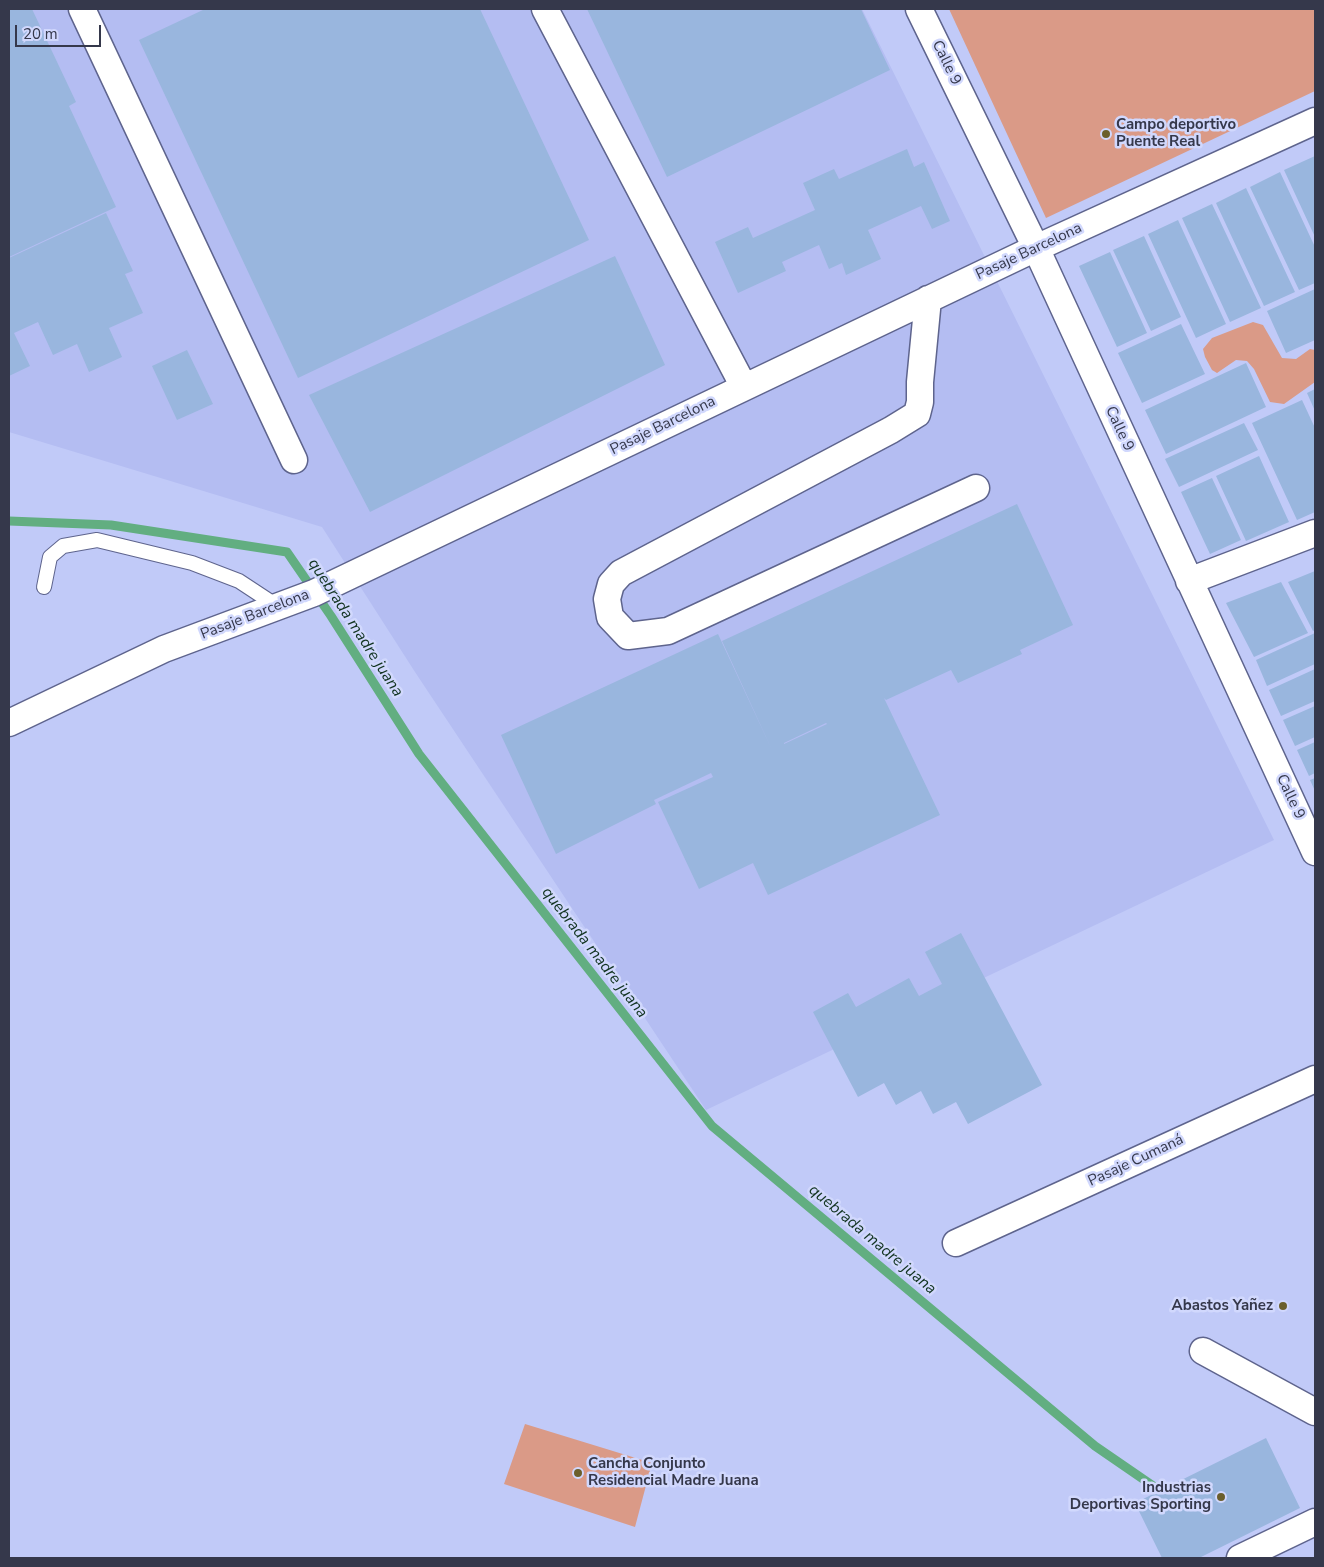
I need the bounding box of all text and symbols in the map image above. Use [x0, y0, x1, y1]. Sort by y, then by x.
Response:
scale bar [18, 15, 104, 47]
text: 20 m [23, 24, 58, 44]
street label: Calle 9 [928, 38, 964, 88]
place label: Campo deportivo Puente Real [1116, 116, 1236, 151]
marker: Campo deportivo Puente Real [1100, 128, 1112, 140]
street label: Pasaje Barcelona [973, 220, 1085, 284]
street label: Pasaje Barcelona [607, 393, 719, 459]
street label: Calle 9 [1101, 404, 1137, 454]
water label: quebrada madre juana [303, 555, 407, 701]
street label: Pasaje Barcelona [198, 586, 312, 644]
street label: Calle 9 [1272, 772, 1308, 822]
water label: quebrada madre juana [537, 884, 651, 1022]
street label: Pasaje Cumaná [1085, 1131, 1187, 1191]
water label: quebrada madre juana [804, 1181, 940, 1299]
place label: Abastos Yañez [1171, 1297, 1273, 1315]
marker: Abastos Yañez [1277, 1300, 1289, 1312]
place label: Cancha Conjunto Residencial Madre Juana [588, 1455, 759, 1490]
marker: Cancha Conjunto Residencial Madre Juana [572, 1467, 584, 1479]
place label: Industrias Deportivas Sporting [1070, 1479, 1211, 1514]
marker: Industrias Deportivas Sporting [1215, 1491, 1227, 1503]

